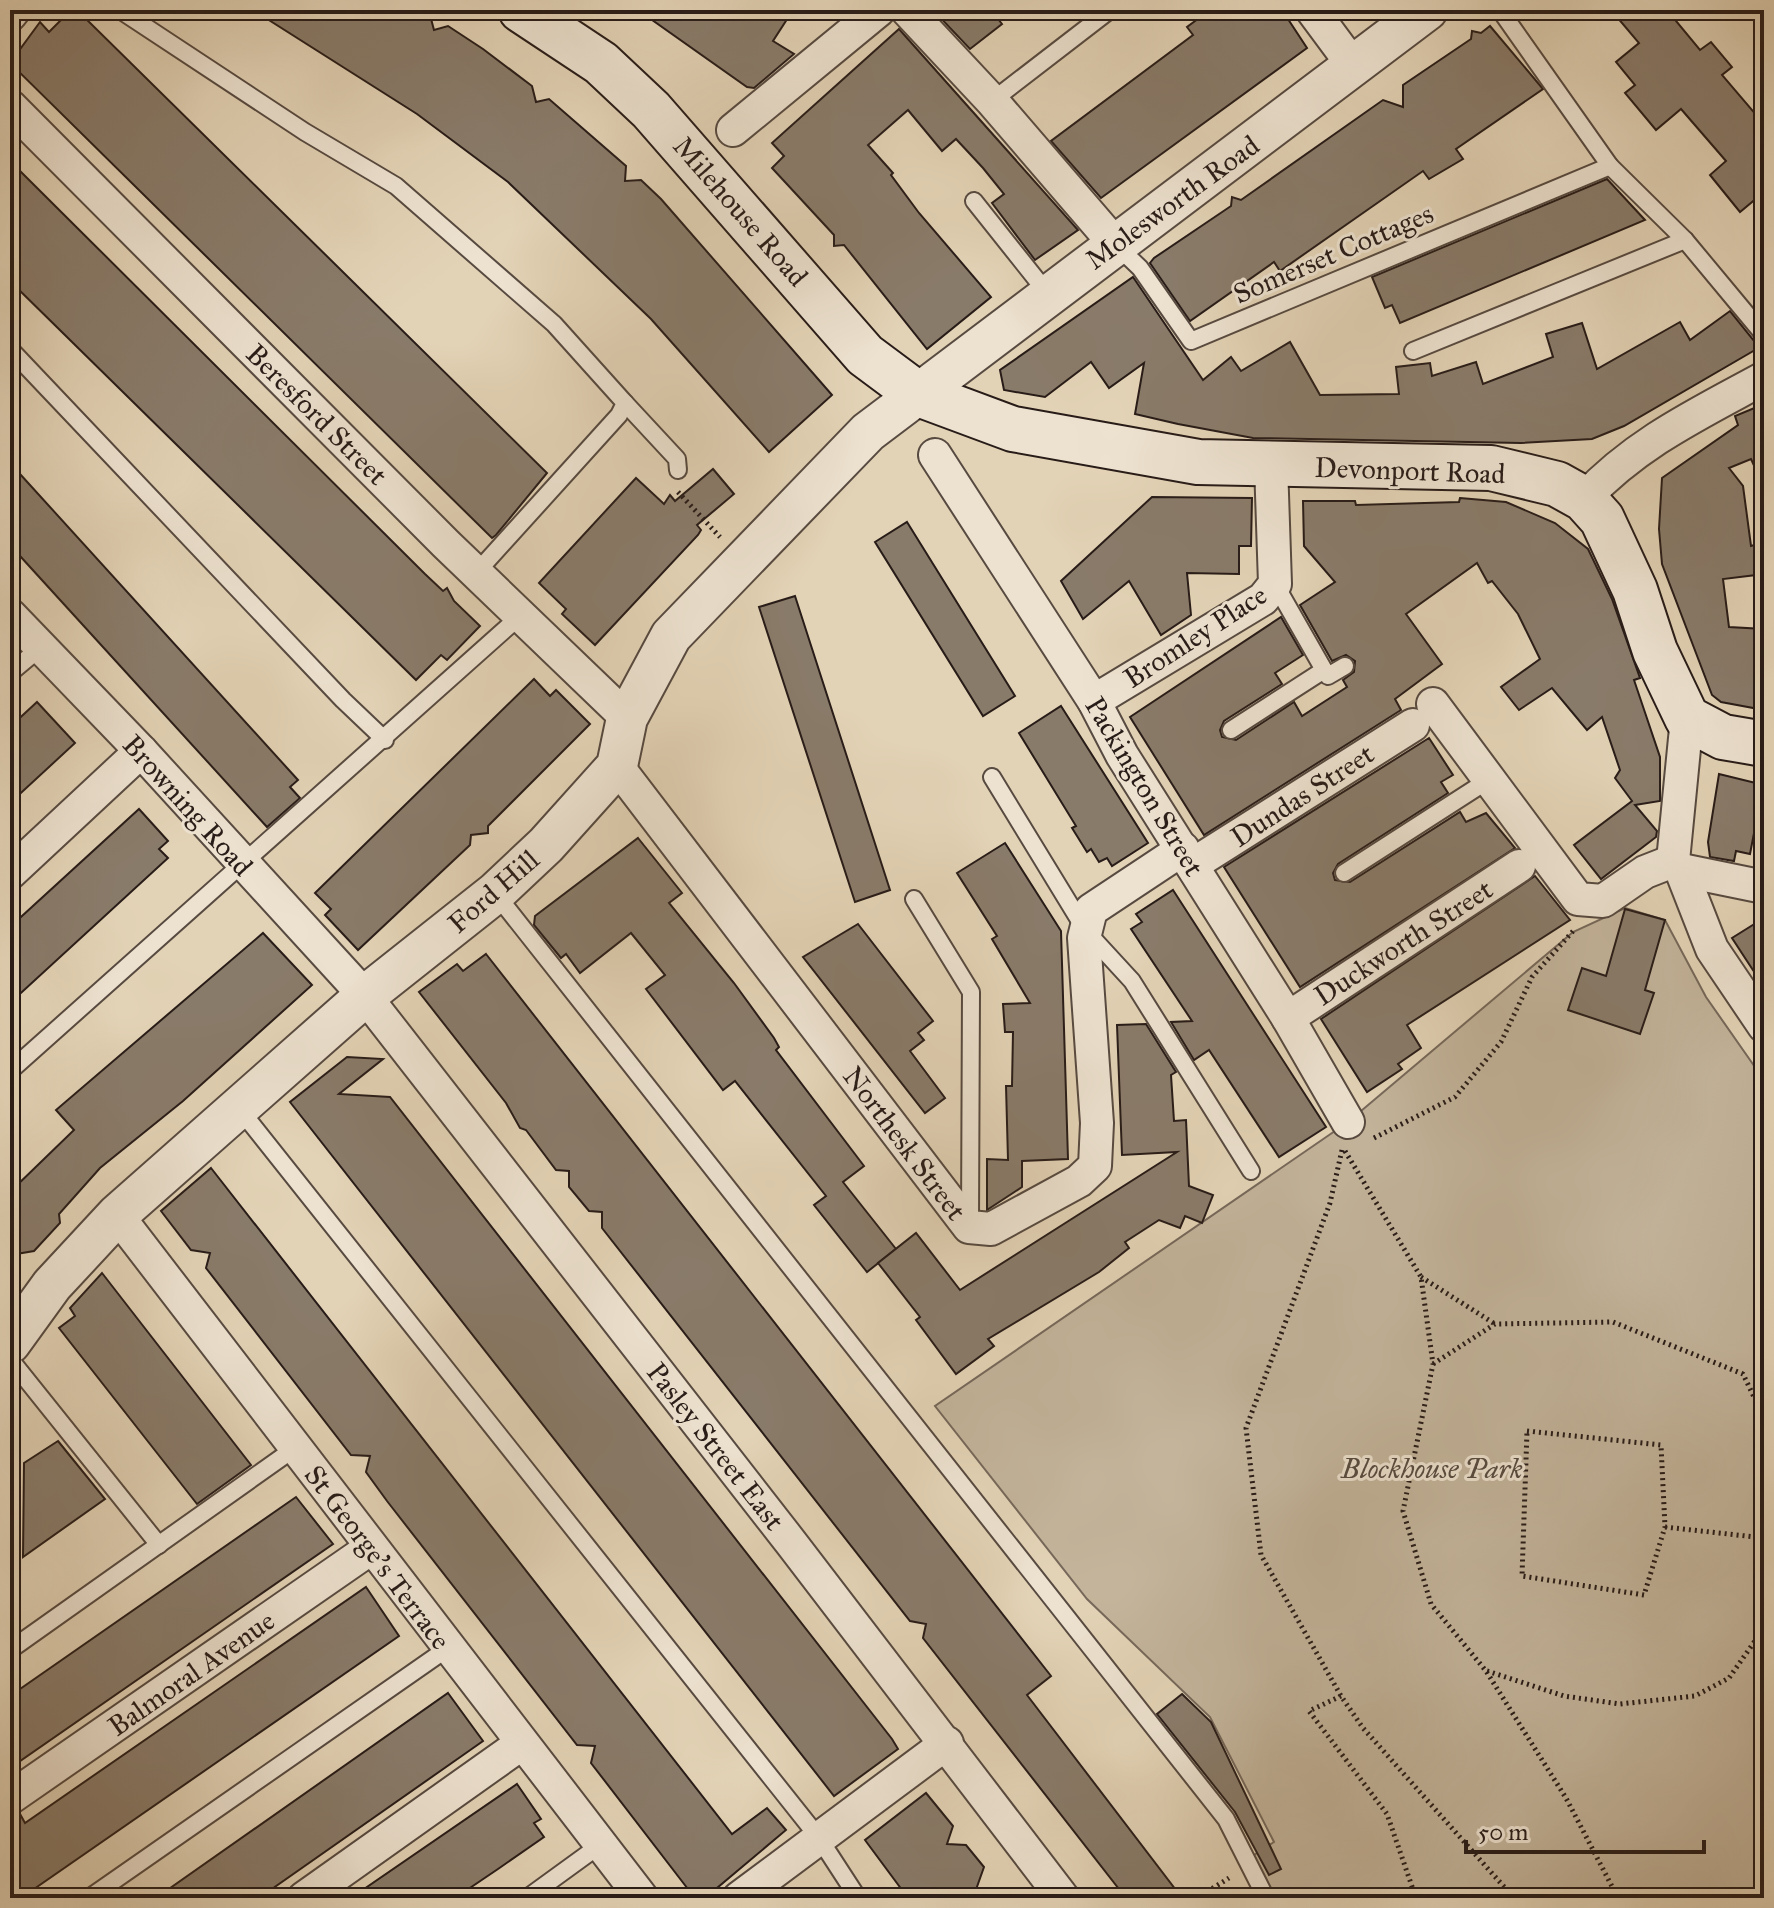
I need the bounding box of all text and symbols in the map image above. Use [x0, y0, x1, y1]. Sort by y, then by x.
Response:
street label: Molesworth Road [1079, 128, 1266, 277]
street label: Milehouse Road [666, 129, 815, 294]
street label: Somerset Cottages [1228, 196, 1438, 311]
street label: Beresford Street [239, 336, 395, 492]
street label: Devonport Road [1314, 450, 1506, 491]
street label: Bromley Place [1117, 577, 1273, 696]
street label: Packington Street [1077, 690, 1212, 882]
street label: Browning Road [115, 727, 260, 883]
street label: Dundas Street [1224, 736, 1381, 855]
street label: Ford Hill [441, 842, 546, 940]
street label: Duckworth Street [1307, 872, 1499, 1013]
street label: Northesk Street [835, 1059, 974, 1227]
street label: Pasley Street East [639, 1355, 792, 1537]
park label: Blockhouse Park [1339, 1451, 1523, 1486]
street label: St George's Terrace [297, 1458, 458, 1656]
street label: Balmoral Avenue [101, 1603, 281, 1744]
scale bar [1466, 1804, 1704, 1854]
text: 50 m [1478, 1817, 1528, 1847]

